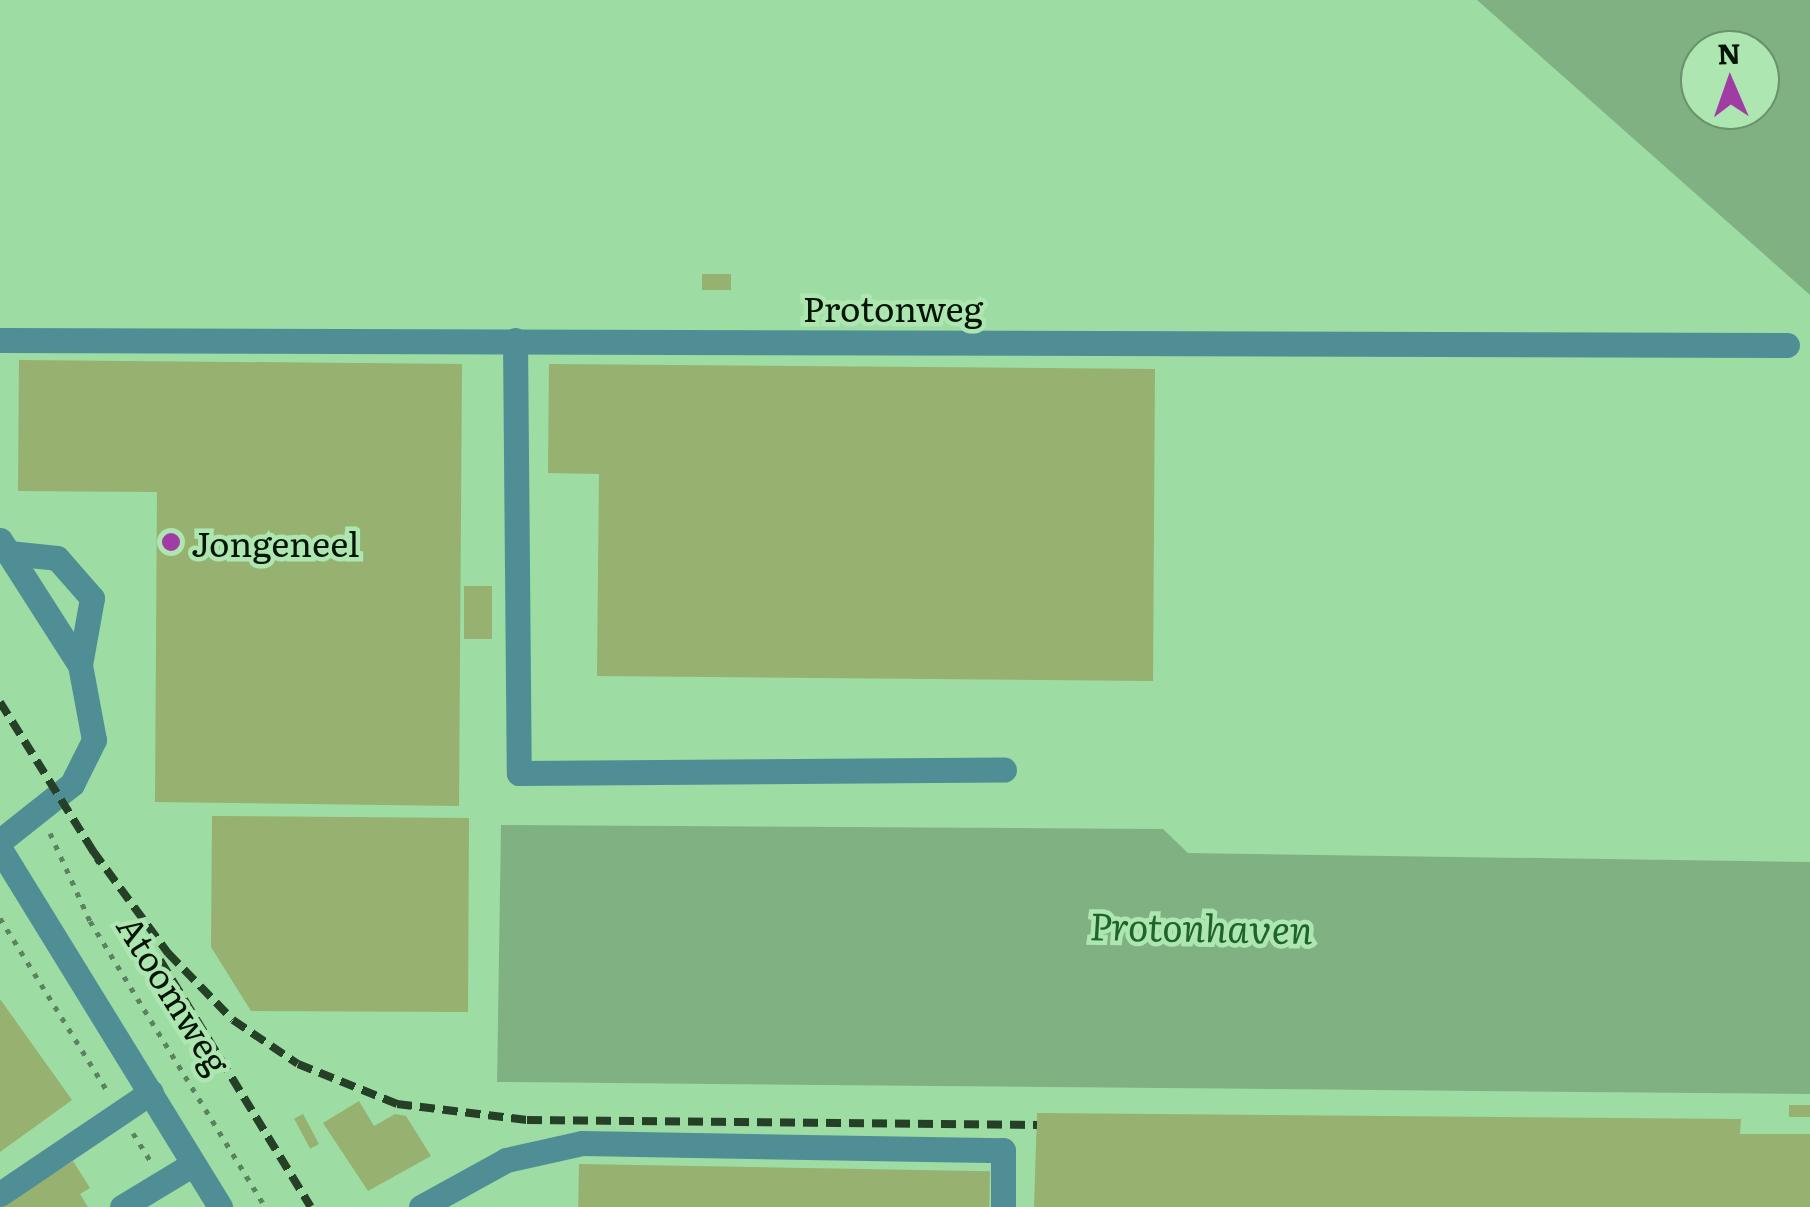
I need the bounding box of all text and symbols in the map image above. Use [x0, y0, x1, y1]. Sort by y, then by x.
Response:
north arrow [1680, 30, 1780, 130]
text: N [1717, 31, 1741, 73]
street label: Protonweg [803, 286, 983, 328]
place label: Jongeneel [191, 521, 360, 563]
marker: Jongeneel [160, 531, 182, 553]
water label: Protonhaven [1089, 901, 1313, 951]
street label: Atoomweg [110, 907, 240, 1081]

